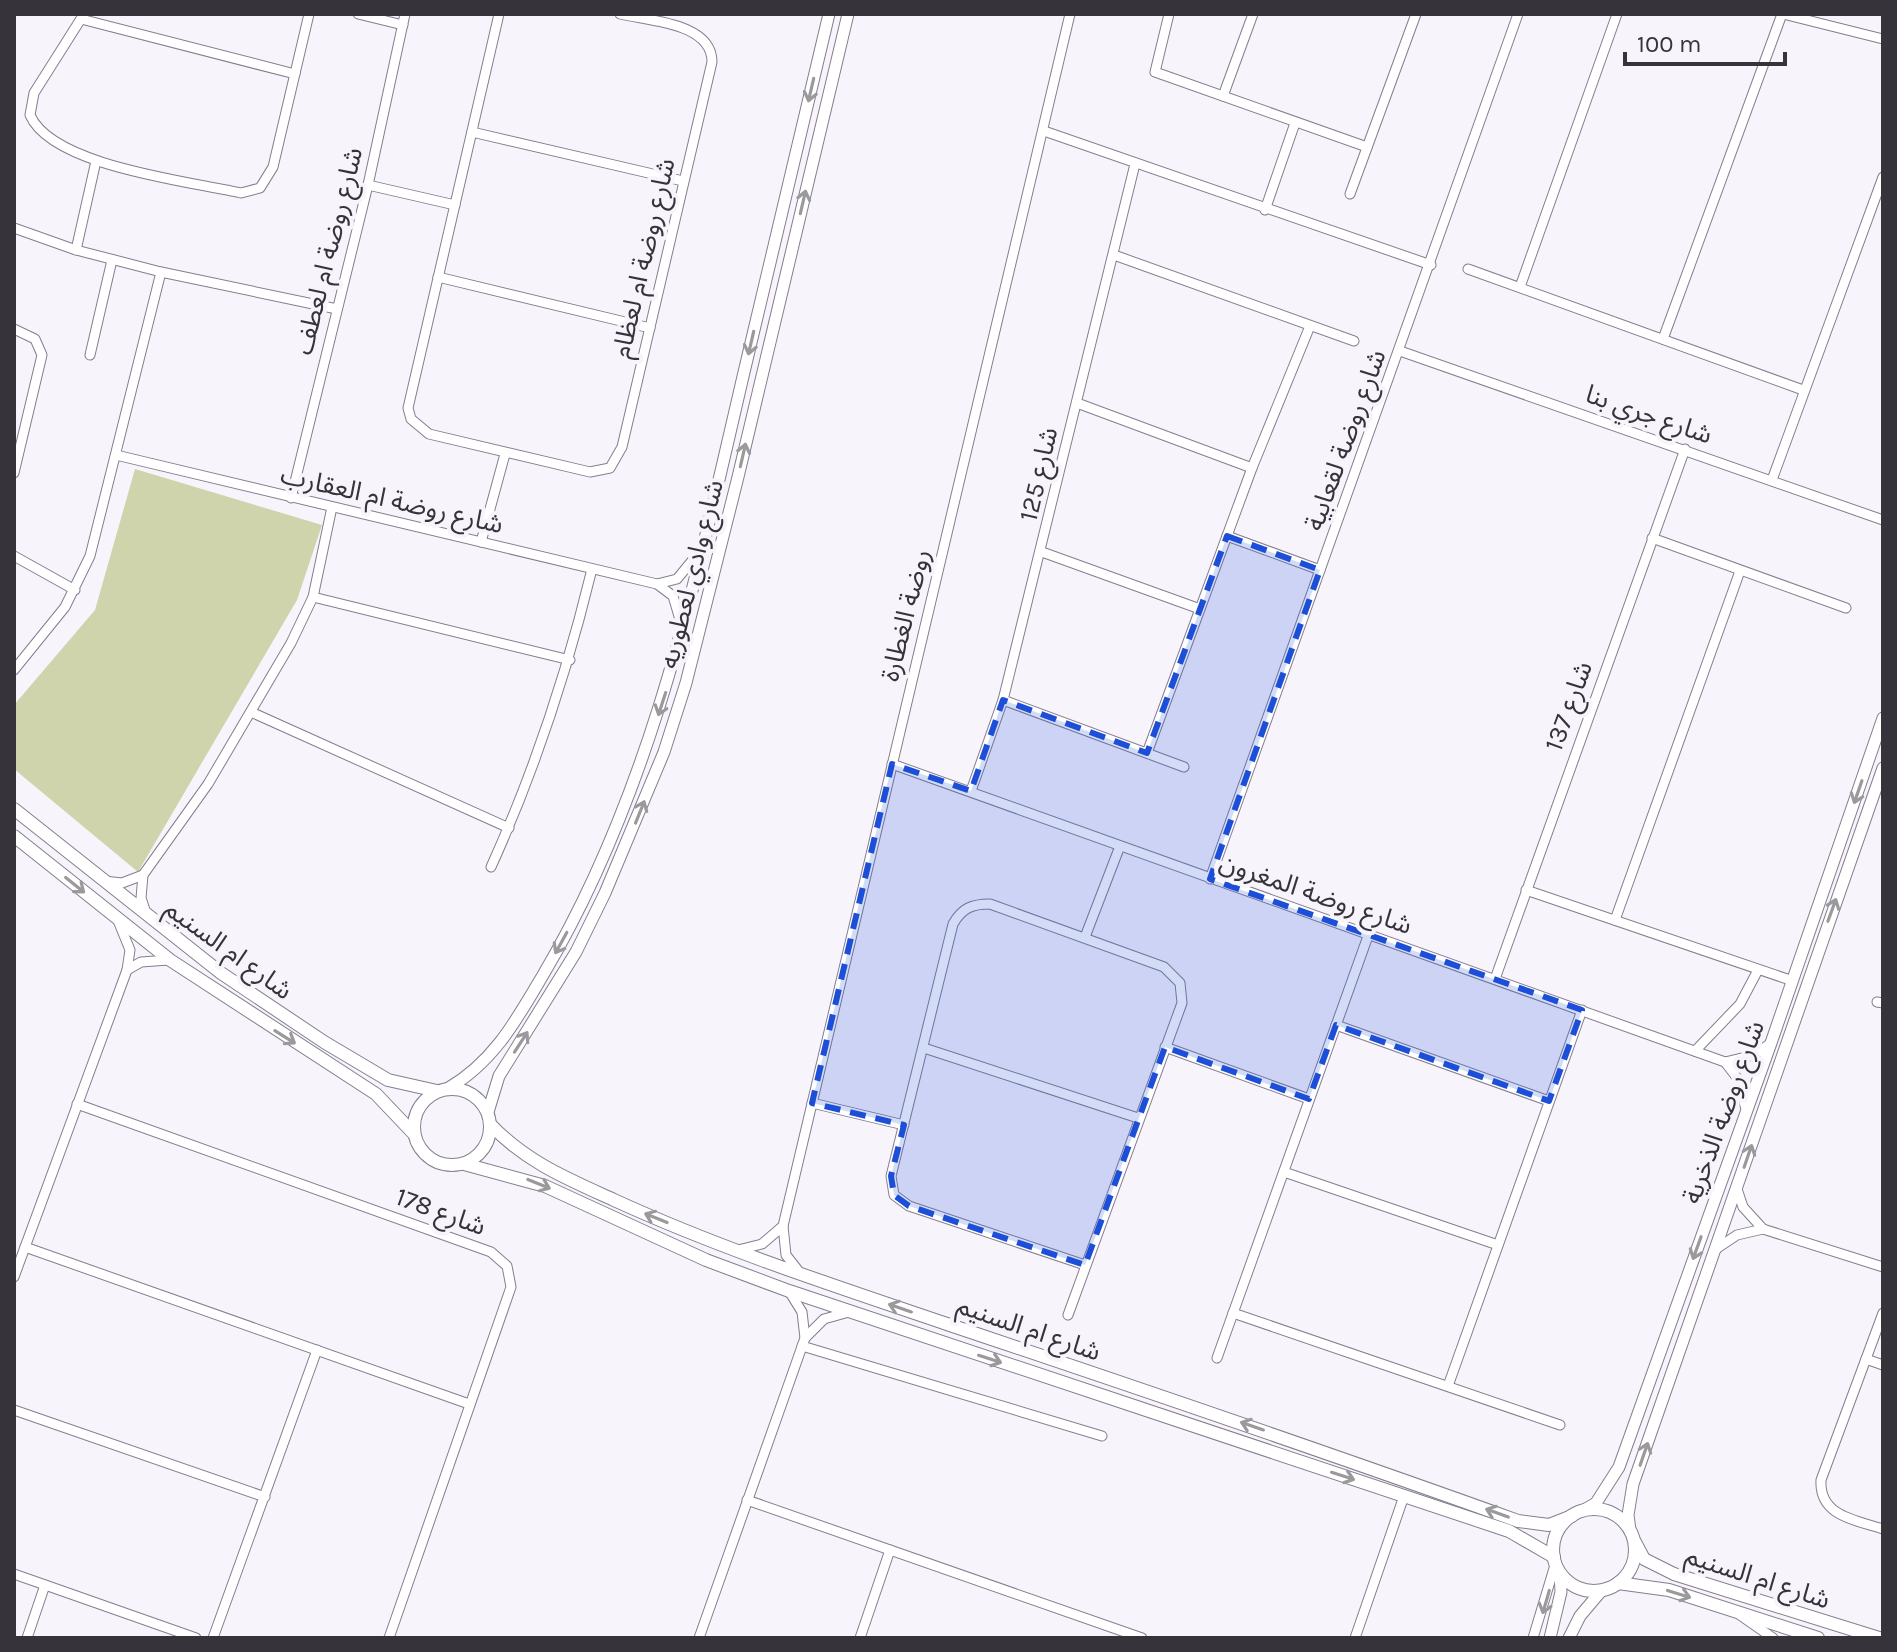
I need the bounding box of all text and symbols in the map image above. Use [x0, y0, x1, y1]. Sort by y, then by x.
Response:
scale bar [1625, 16, 1785, 66]
text: 100 m [1637, 30, 1702, 58]
one-way arrow [803, 77, 818, 102]
street label: شارع روضة ام لعطف [288, 144, 373, 359]
street label: شارع روضة ام لعظام [605, 155, 685, 362]
one-way arrow [796, 190, 811, 215]
one-way arrow [743, 330, 758, 355]
street label: شارع روضة لقعابية [1298, 345, 1395, 536]
street label: شارع جري بنا [1580, 378, 1716, 454]
street label: شارع 125 [1013, 424, 1067, 525]
one-way arrow [736, 442, 751, 468]
street label: شارع روضة ام العقارب [277, 459, 506, 544]
street label: شارع وادي لعطوريه [653, 477, 734, 673]
street label: روضة الغطارة [874, 546, 937, 684]
street label: شارع 137 [1538, 657, 1602, 756]
one-way arrow [653, 691, 668, 716]
one-way arrow [1849, 779, 1864, 804]
one-way arrow [634, 800, 649, 825]
street label: شارع روضة المغرون [1215, 846, 1416, 944]
one-way arrow [64, 876, 85, 894]
street label: شارع ام السنيم [157, 893, 299, 1009]
one-way arrow [1826, 898, 1841, 923]
one-way arrow [553, 931, 568, 955]
street label: شارع روضة الذخرية [1676, 1017, 1774, 1209]
one-way arrow [274, 1029, 296, 1046]
one-way arrow [513, 1031, 529, 1054]
one-way arrow [1741, 1144, 1756, 1169]
one-way arrow [526, 1178, 551, 1192]
street label: شارع 178 [391, 1181, 490, 1245]
one-way arrow [644, 1210, 669, 1224]
one-way arrow [1689, 1236, 1703, 1260]
street label: شارع ام السنيم [952, 1289, 1105, 1371]
one-way arrow [887, 1299, 912, 1314]
one-way arrow [977, 1352, 1002, 1367]
one-way arrow [1240, 1418, 1265, 1433]
one-way arrow [1637, 1442, 1652, 1467]
one-way arrow [1329, 1469, 1355, 1484]
one-way arrow [1485, 1505, 1510, 1520]
street label: شارع ام السنيم [1680, 1540, 1834, 1619]
one-way arrow [1665, 1587, 1691, 1602]
one-way arrow [1538, 1589, 1552, 1614]

